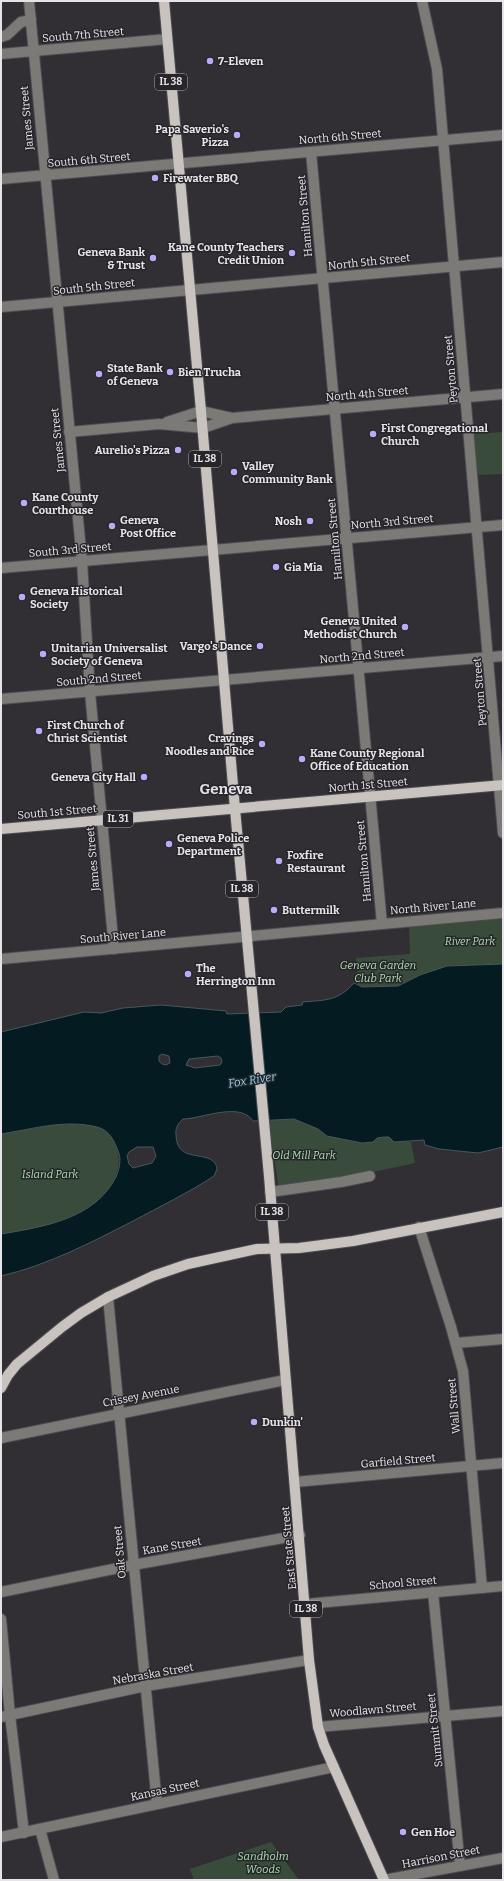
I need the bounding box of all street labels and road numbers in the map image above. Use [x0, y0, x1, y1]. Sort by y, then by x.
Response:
street label: South 7th Street [42, 25, 124, 45]
road number: IL 38 [155, 74, 187, 90]
street label: James Street [18, 85, 36, 152]
street label: North 6th Street [298, 127, 382, 147]
street label: South 6th Street [47, 150, 131, 170]
street label: Hamilton Street [295, 175, 315, 257]
street label: North 5th Street [327, 251, 411, 273]
street label: South 5th Street [52, 276, 136, 298]
street label: Peyton Street [442, 334, 460, 404]
street label: North 4th Street [325, 384, 409, 404]
street label: James Street [48, 407, 68, 474]
road number: IL 38 [189, 451, 221, 467]
street label: Hamilton Street [325, 498, 345, 580]
street label: North 3rd Street [350, 512, 434, 532]
street label: South 3rd Street [28, 540, 112, 560]
street label: North 2nd Street [319, 646, 405, 666]
street label: Peyton Street [471, 657, 489, 727]
street label: South 2nd Street [56, 669, 142, 689]
street label: North 1st Street [328, 775, 408, 795]
street label: South 1st Street [17, 802, 97, 822]
road number: IL 31 [103, 811, 133, 827]
street label: Hamilton Street [354, 820, 374, 902]
street label: James Street [84, 826, 102, 893]
road number: IL 38 [226, 881, 258, 897]
street label: North River Lane [389, 897, 477, 917]
street label: South River Lane [79, 926, 167, 946]
road number: IL 38 [256, 1204, 288, 1220]
street label: Wall Street [445, 1378, 463, 1434]
street label: Crissey Avenue [102, 1382, 180, 1410]
street label: Garfield Street [360, 1451, 436, 1471]
street label: East State Street [279, 1506, 299, 1590]
street label: Oak Street [111, 1525, 129, 1579]
street label: Kane Street [142, 1534, 202, 1558]
street label: School Street [369, 1574, 437, 1592]
road number: IL 38 [290, 1601, 322, 1617]
street label: Nebraska Street [112, 1660, 194, 1688]
street label: Summit Street [425, 1692, 445, 1768]
street label: Woodlawn Street [329, 1700, 417, 1720]
street label: Kansas Street [129, 1776, 201, 1804]
street label: Harrison Street [401, 1843, 481, 1871]

